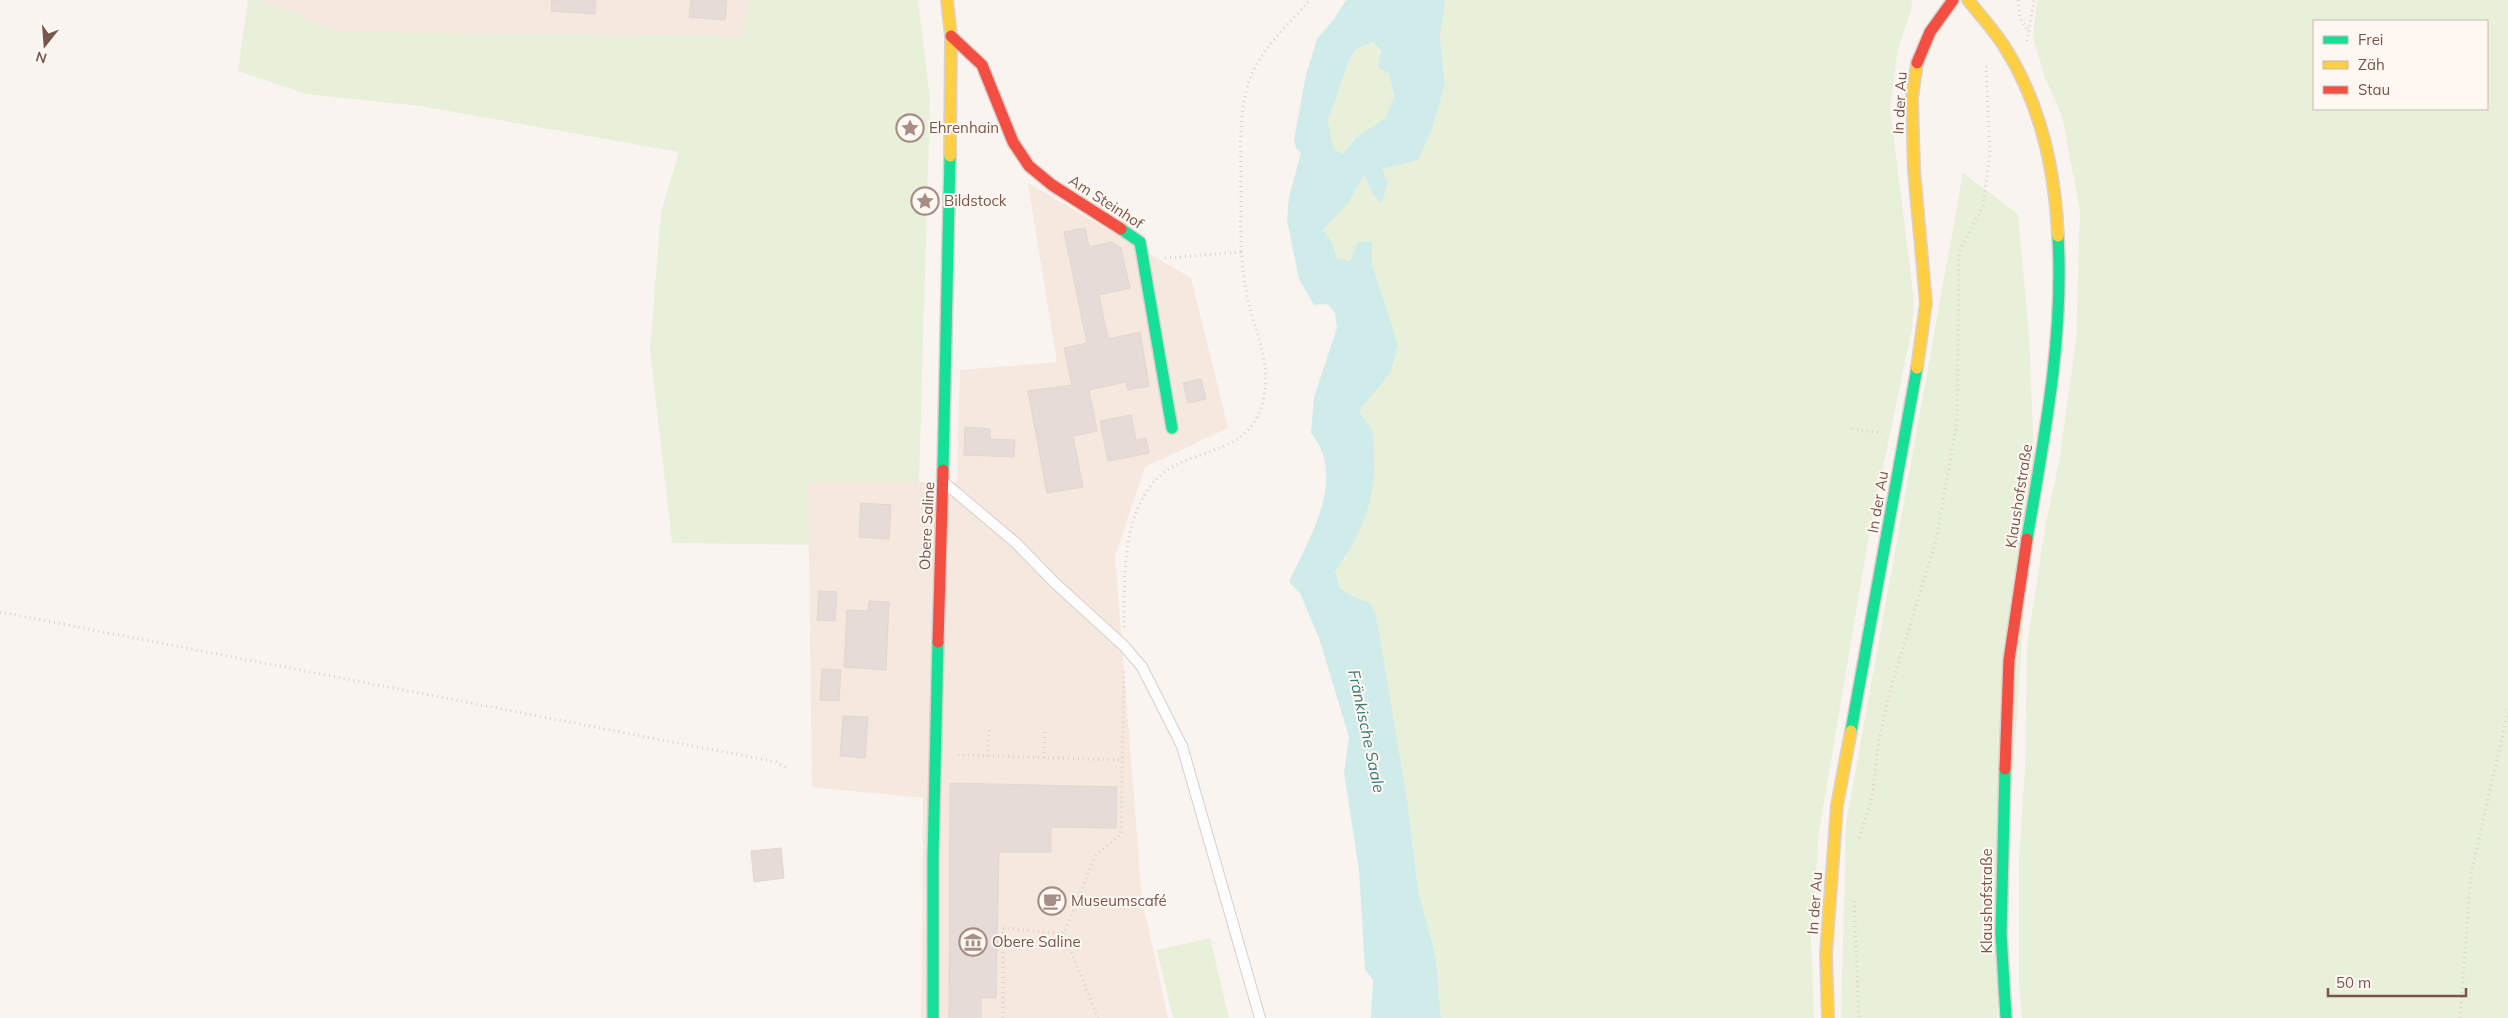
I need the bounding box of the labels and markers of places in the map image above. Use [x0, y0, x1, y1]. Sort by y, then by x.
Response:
place icon: Ehrenhain [895, 113, 925, 143]
place label: Ehrenhain [929, 118, 999, 137]
place icon: Bildstock [910, 186, 940, 216]
place label: Bildstock [944, 191, 1007, 210]
cafe icon: Museumscafé [1037, 886, 1067, 916]
place label: Museumscafé [1071, 891, 1167, 910]
museum icon: Obere Saline [958, 927, 988, 957]
place label: Obere Saline [992, 932, 1081, 951]

